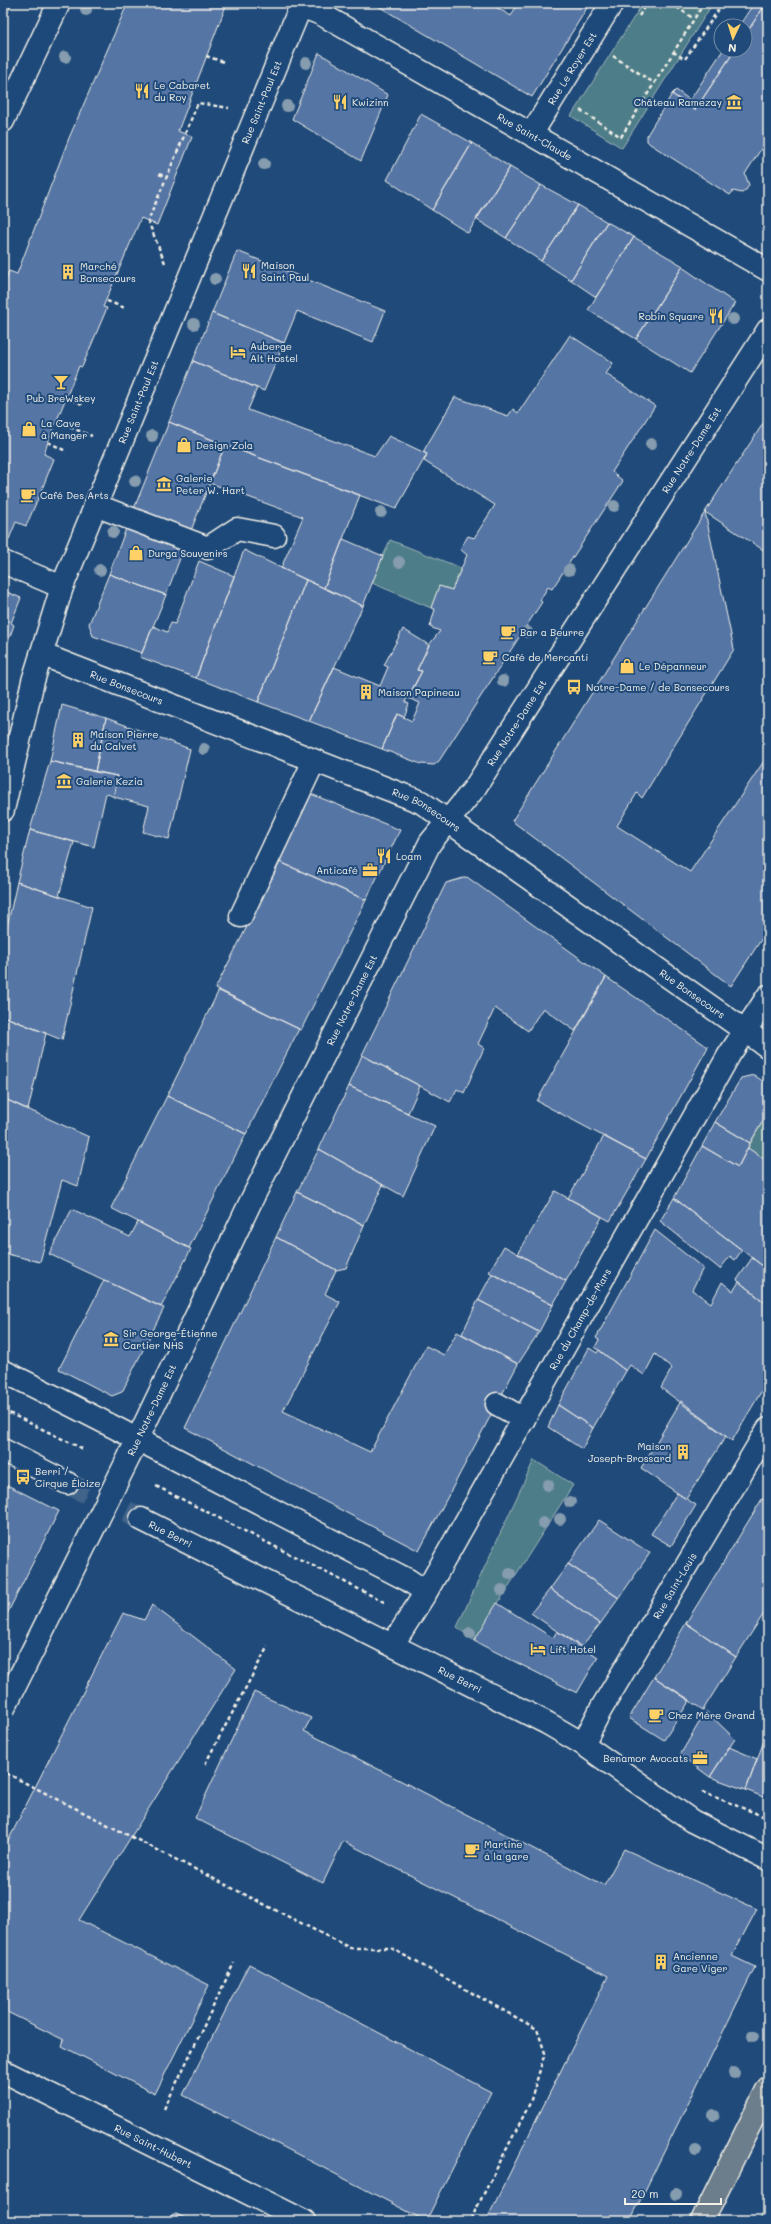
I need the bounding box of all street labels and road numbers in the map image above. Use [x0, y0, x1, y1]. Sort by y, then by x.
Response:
street label: Rue Le Royer Est [544, 29, 600, 107]
street label: Rue Saint-Paul Est [238, 58, 285, 146]
street label: Rue Saint-Claude [495, 109, 575, 164]
street label: Rue Saint-Paul Est [115, 358, 161, 446]
street label: Rue Notre-Dame Est [658, 404, 724, 496]
street label: Rue Bonsecours [88, 667, 165, 708]
street label: Rue Notre-Dame Est [484, 677, 549, 769]
street label: Rue Bonsecours [390, 784, 463, 835]
street label: Rue Notre-Dame Est [323, 952, 380, 1048]
street label: Rue Bonsecours [657, 966, 728, 1022]
street label: Rue du Champ-de-Mars [546, 1266, 614, 1372]
street label: Rue Notre-Dame Est [124, 1362, 179, 1458]
street label: Rue Berri [146, 1517, 195, 1551]
street label: Rue Saint-Louis [649, 1550, 700, 1621]
street label: Rue Berri [436, 1663, 484, 1696]
street label: Rue Saint-Hubert [112, 2121, 195, 2171]

